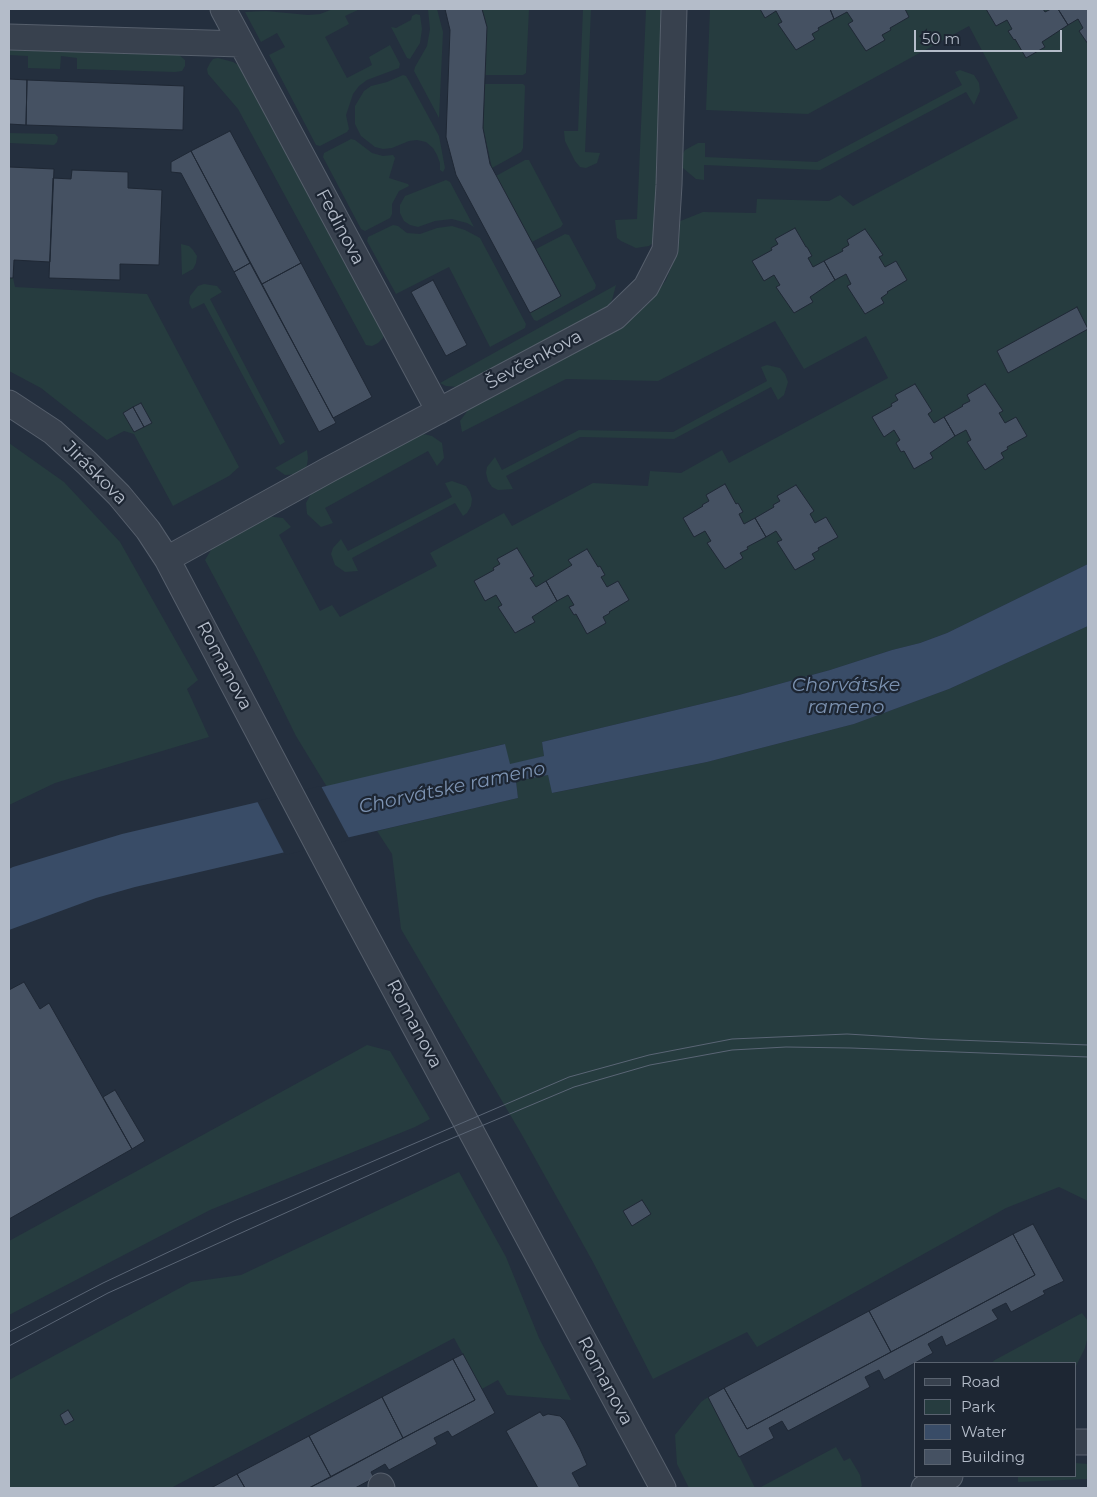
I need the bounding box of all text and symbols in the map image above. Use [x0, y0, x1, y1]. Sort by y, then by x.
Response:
scale bar [917, 20, 1064, 52]
text: 50 m [922, 29, 960, 48]
street label: Fedinova [311, 186, 369, 268]
street label: Ševčenkova [482, 326, 586, 394]
street label: Jiráskova [59, 437, 131, 509]
street label: Romanova [192, 618, 256, 714]
water label: Chorvátske rameno [792, 674, 900, 718]
water label: Chorvátske rameno [357, 757, 547, 819]
street label: Romanova [382, 976, 446, 1072]
street label: Romanova [573, 1333, 637, 1429]
legend [914, 1362, 1077, 1477]
text: Road [961, 1372, 1000, 1391]
text: Park [961, 1397, 995, 1416]
text: Water [961, 1422, 1007, 1441]
text: Building [961, 1447, 1025, 1466]

